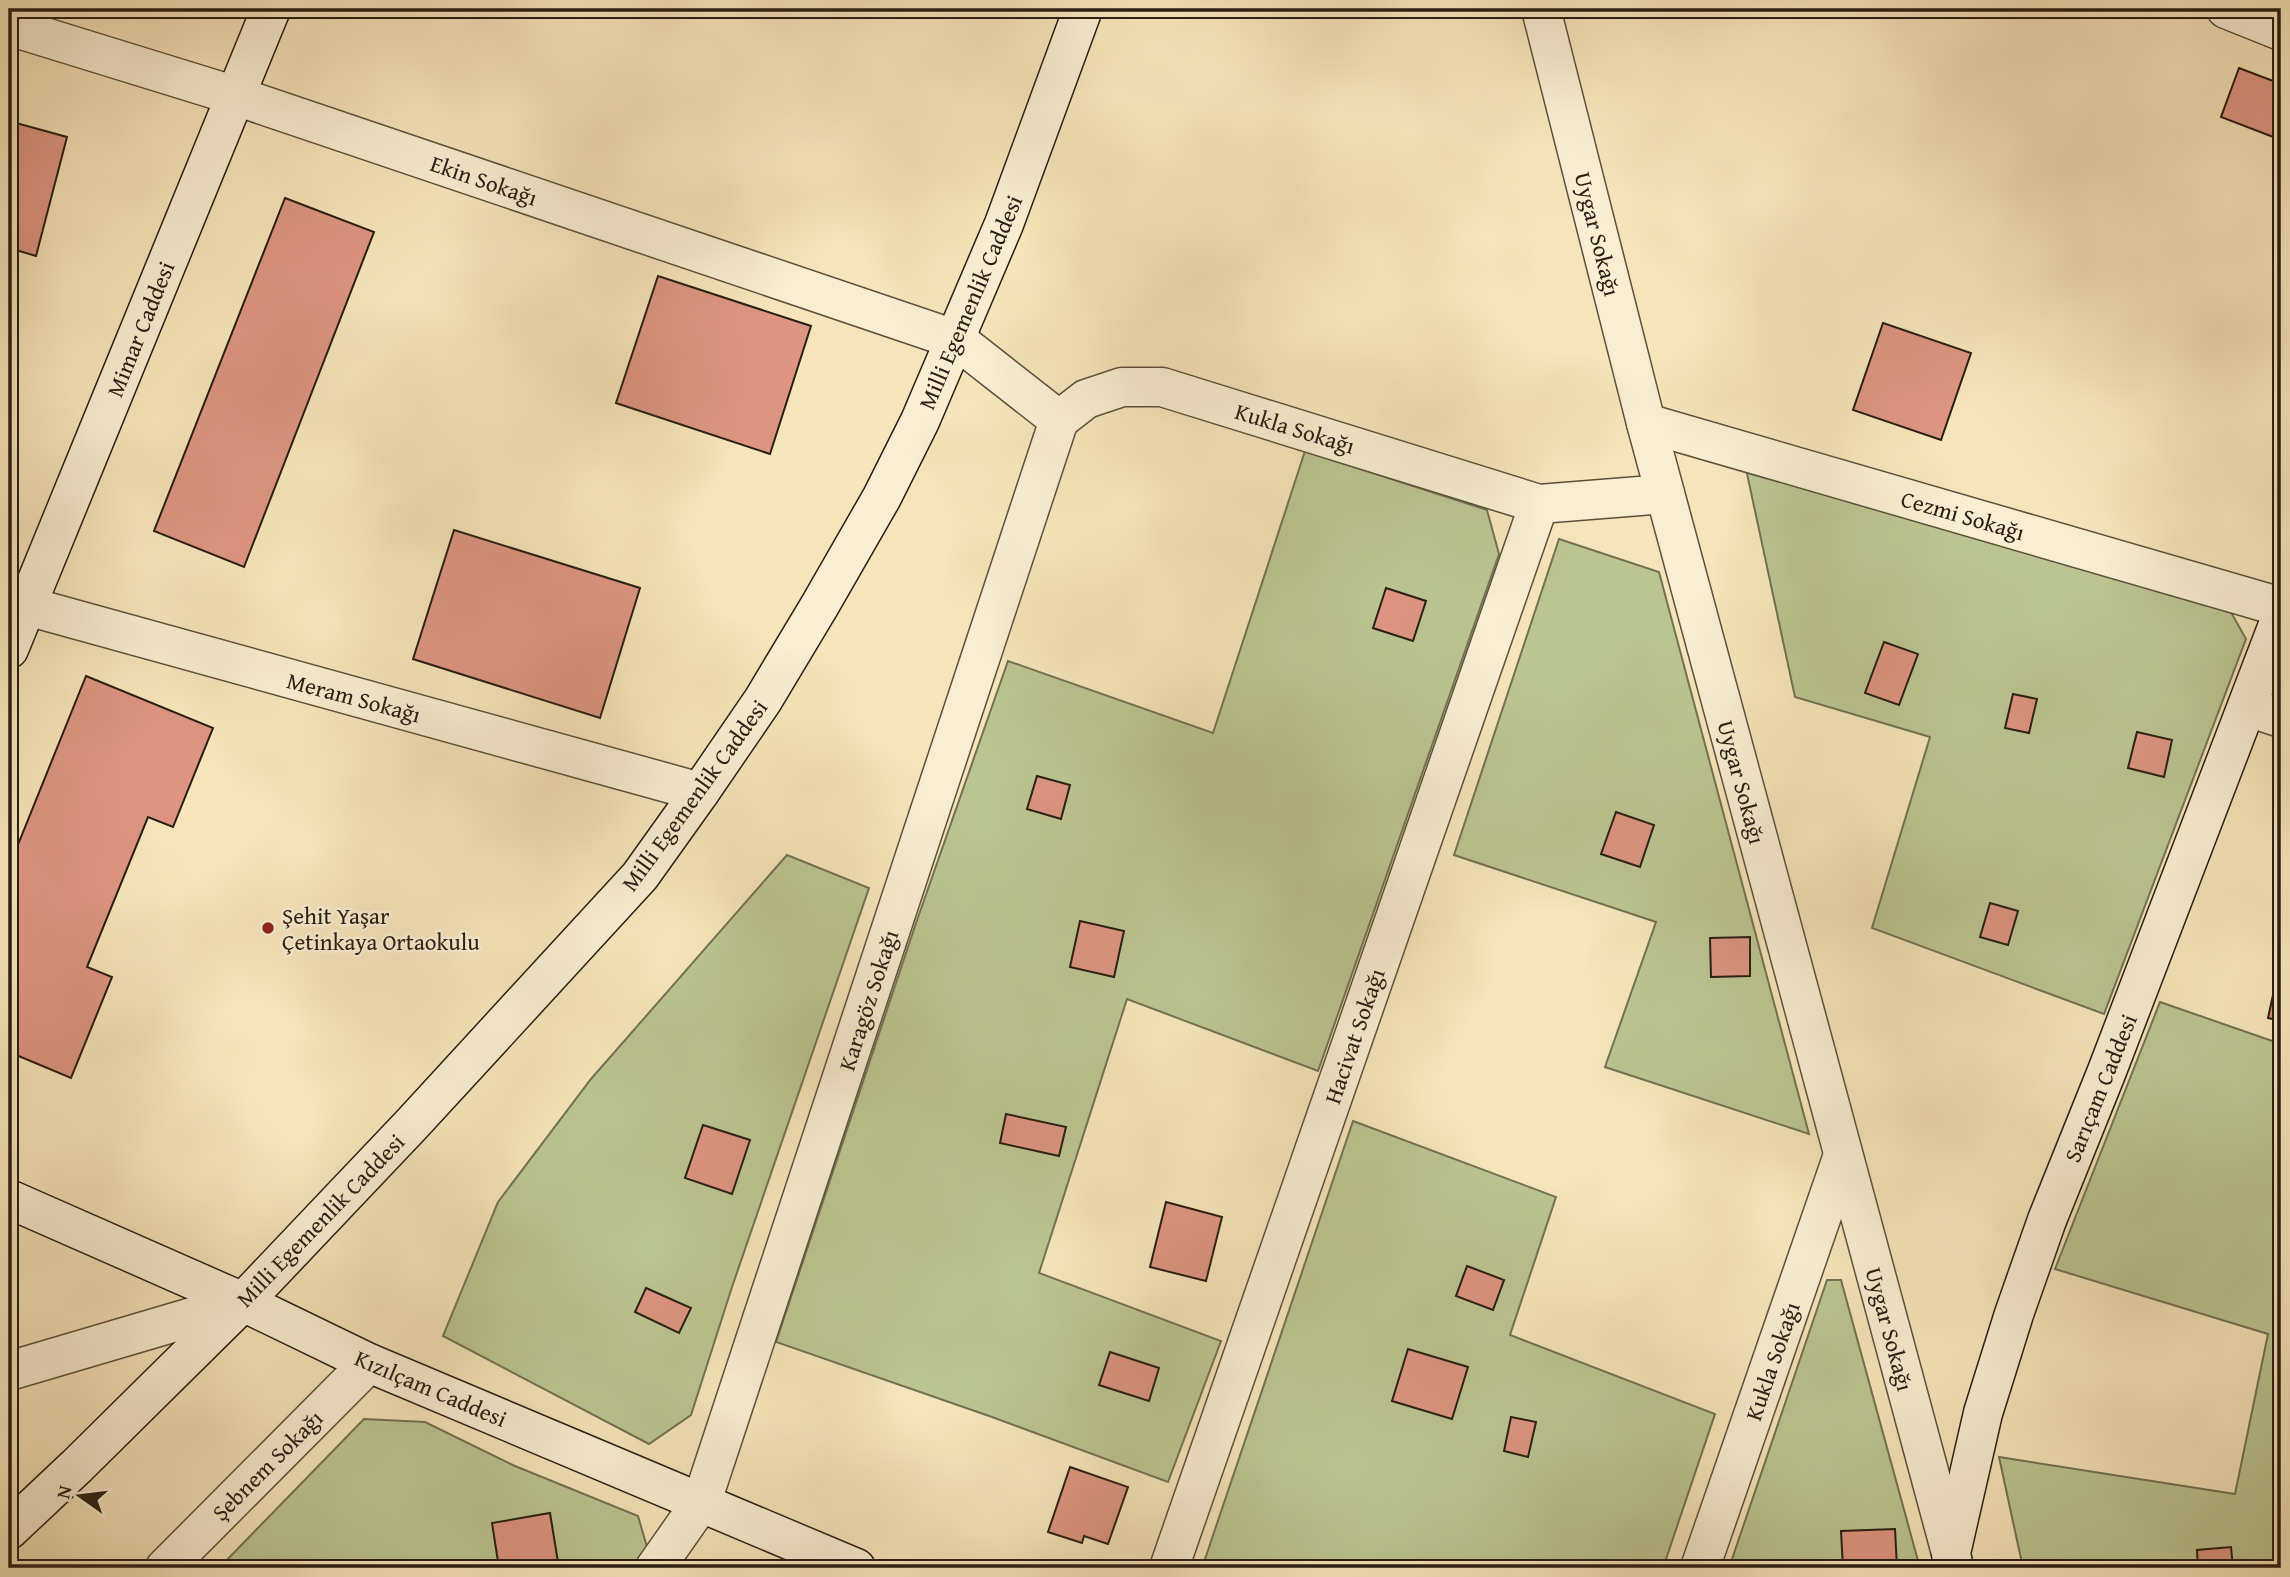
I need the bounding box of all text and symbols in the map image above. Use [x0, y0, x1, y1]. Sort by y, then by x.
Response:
street label: Ekin Sokağı [426, 146, 542, 214]
street label: Uygar Sokağı [1567, 168, 1629, 300]
street label: Milli Egemenlik Caddesi [910, 190, 1030, 414]
street label: Mimar Caddesi [98, 256, 182, 402]
street label: Kukla Sokağı [1231, 394, 1359, 462]
street label: Cezmi Sokağı [1897, 482, 2029, 548]
street label: Meram Sokağı [284, 663, 424, 731]
street label: Milli Egemenlik Caddesi [613, 692, 775, 898]
street label: Uygar Sokağı [1710, 716, 1774, 848]
place label: Şehit Yaşar Çetinkaya Ortaokulu [282, 899, 480, 958]
marker: Şehit Yaşar Çetinkaya Ortaokulu [260, 920, 276, 936]
street label: Karagöz Sokağı [830, 925, 906, 1075]
street label: Hacivat Sokağı [1315, 964, 1393, 1108]
street label: Sarıçam Caddesi [2055, 1009, 2145, 1167]
street label: Milli Egemenlik Caddesi [228, 1126, 412, 1314]
street label: Uygar Sokağı [1858, 1263, 1922, 1395]
street label: Kukla Sokağı [1736, 1297, 1808, 1425]
street label: Kızılçam Caddesi [350, 1341, 512, 1435]
street label: Şebnem Sokağı [204, 1402, 330, 1528]
north arrow [46, 1462, 116, 1532]
text: N [48, 1482, 79, 1501]

